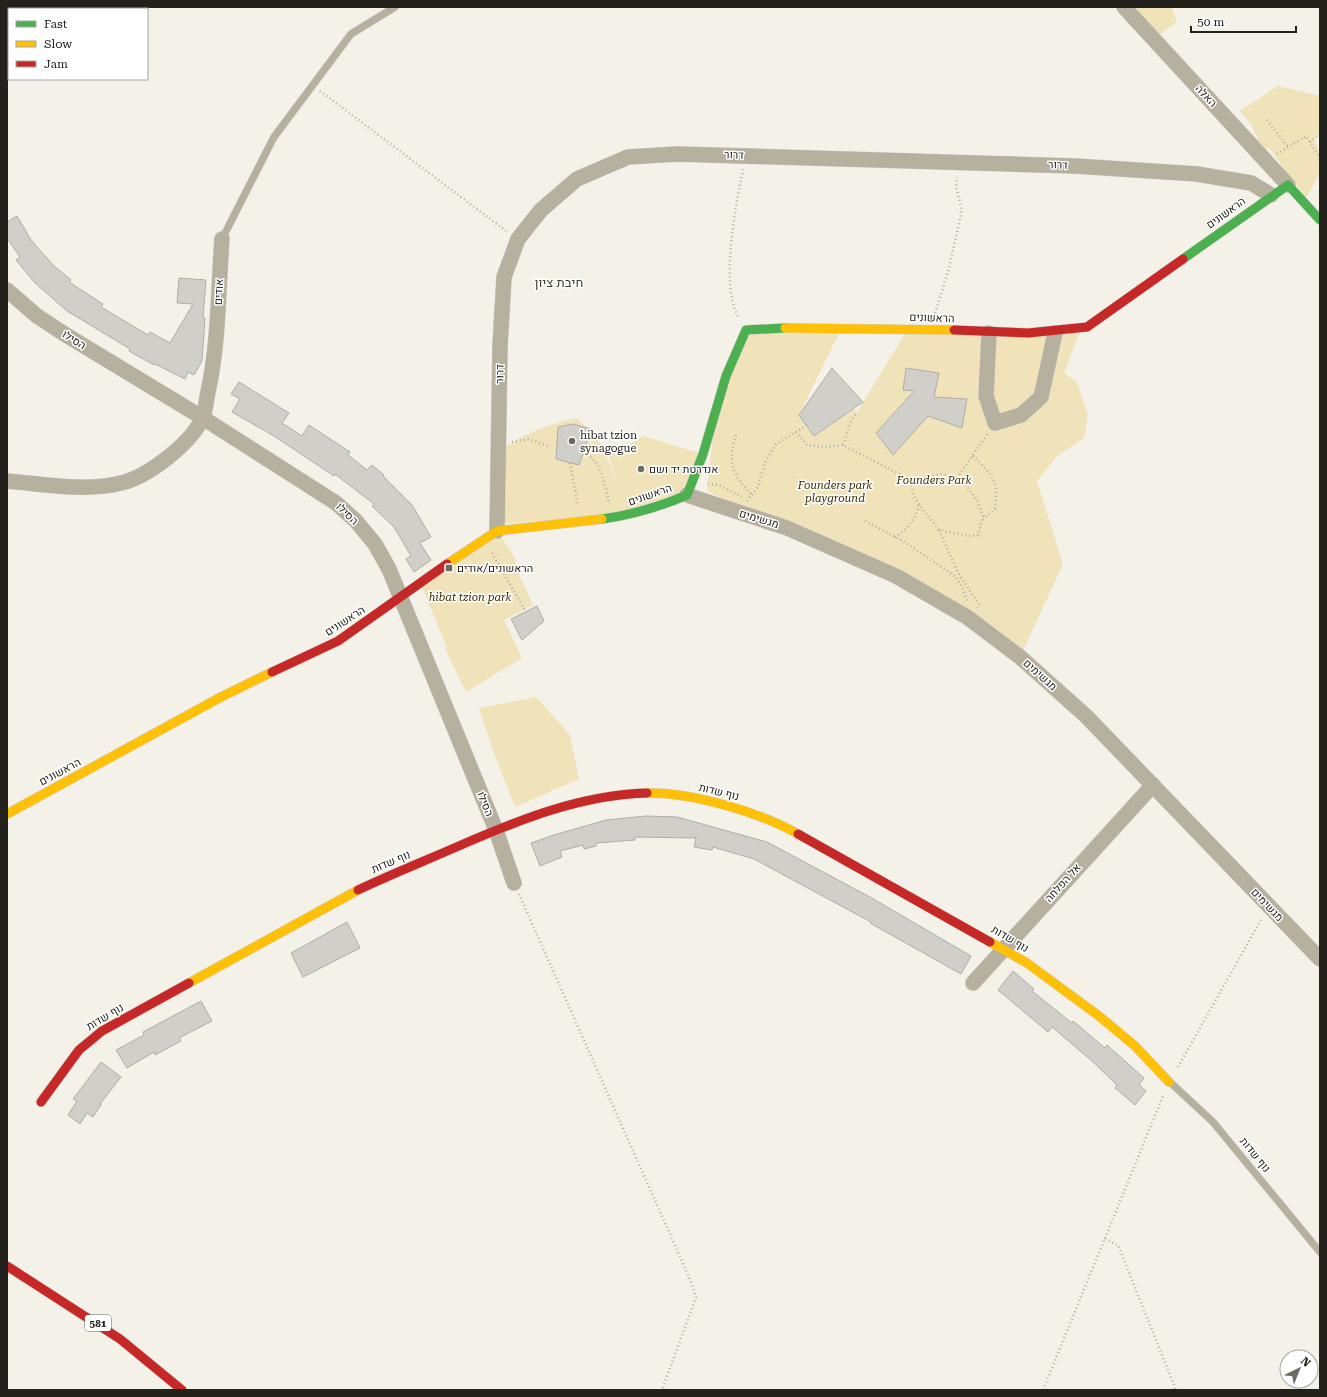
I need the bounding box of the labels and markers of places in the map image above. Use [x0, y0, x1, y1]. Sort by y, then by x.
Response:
place label: hibat tzion synagogue [580, 429, 637, 455]
marker: hibat tzion synagogue [567, 436, 577, 446]
place label: אנדרטת יד ושם [649, 463, 718, 476]
marker: אנדרטת יד ושם [636, 464, 646, 474]
place label: הראשונים/אודים [457, 562, 533, 575]
marker: הראשונים/אודים [444, 563, 454, 573]

